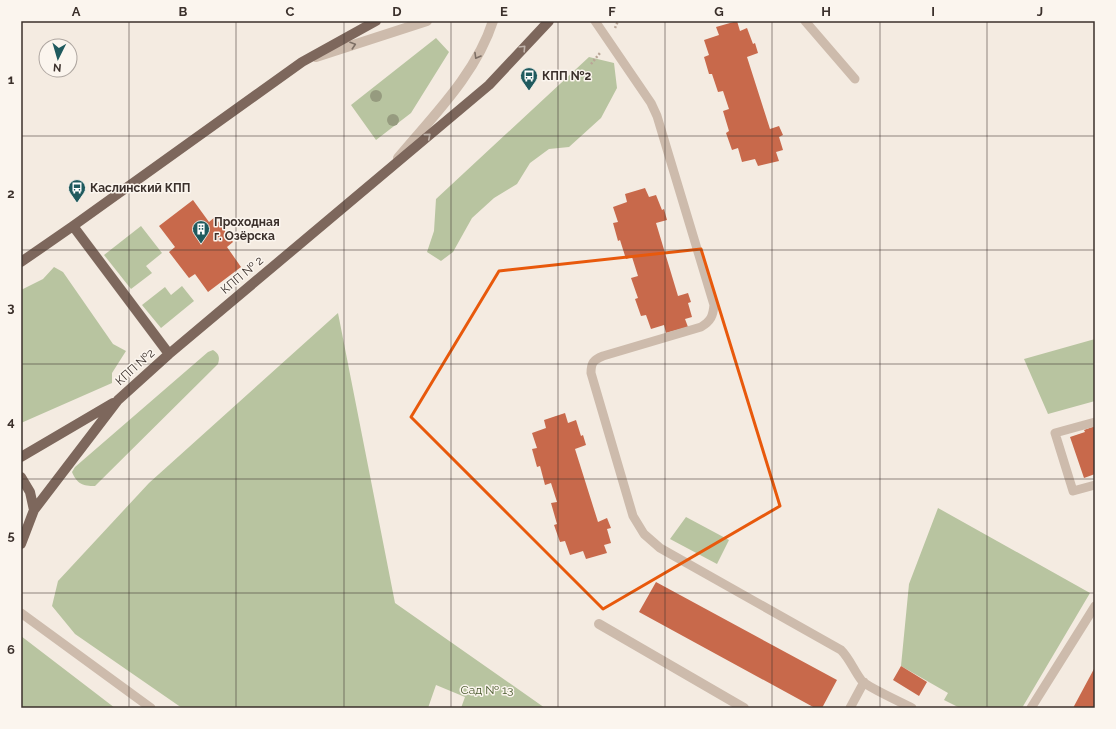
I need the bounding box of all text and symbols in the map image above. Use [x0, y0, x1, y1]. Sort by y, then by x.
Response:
text: A [72, 4, 81, 19]
text: B [179, 4, 188, 19]
text: C [286, 4, 295, 19]
text: D [392, 4, 402, 19]
text: E [500, 4, 508, 19]
text: F [608, 4, 616, 19]
text: G [714, 4, 724, 19]
text: H [821, 4, 831, 19]
text: I [931, 4, 935, 19]
text: J [1037, 4, 1043, 19]
north arrow [38, 38, 78, 78]
one-way arrow [349, 42, 356, 50]
one-way arrow [519, 45, 526, 53]
one-way arrow [474, 52, 481, 59]
text: N [52, 61, 62, 74]
bus stop icon: КПП №2 [519, 66, 539, 91]
place label: КПП №2 [542, 69, 591, 83]
text: 1 [8, 72, 15, 87]
one-way arrow [423, 134, 430, 141]
bus stop icon: Каслинский КПП [67, 178, 87, 203]
place label: Каслинский КПП [90, 181, 191, 195]
text: 2 [7, 186, 15, 201]
place label: Проходная г. Озёрска [214, 215, 280, 243]
building icon: Проходная г. Озёрска [191, 219, 211, 244]
street label: КПП № 2 [218, 253, 266, 297]
text: 3 [7, 300, 15, 315]
street label: КПП №2 [113, 346, 157, 388]
text: 4 [7, 414, 15, 429]
text: 5 [7, 528, 15, 543]
text: 6 [7, 642, 15, 657]
park label: Сад № 13 [460, 683, 514, 697]

